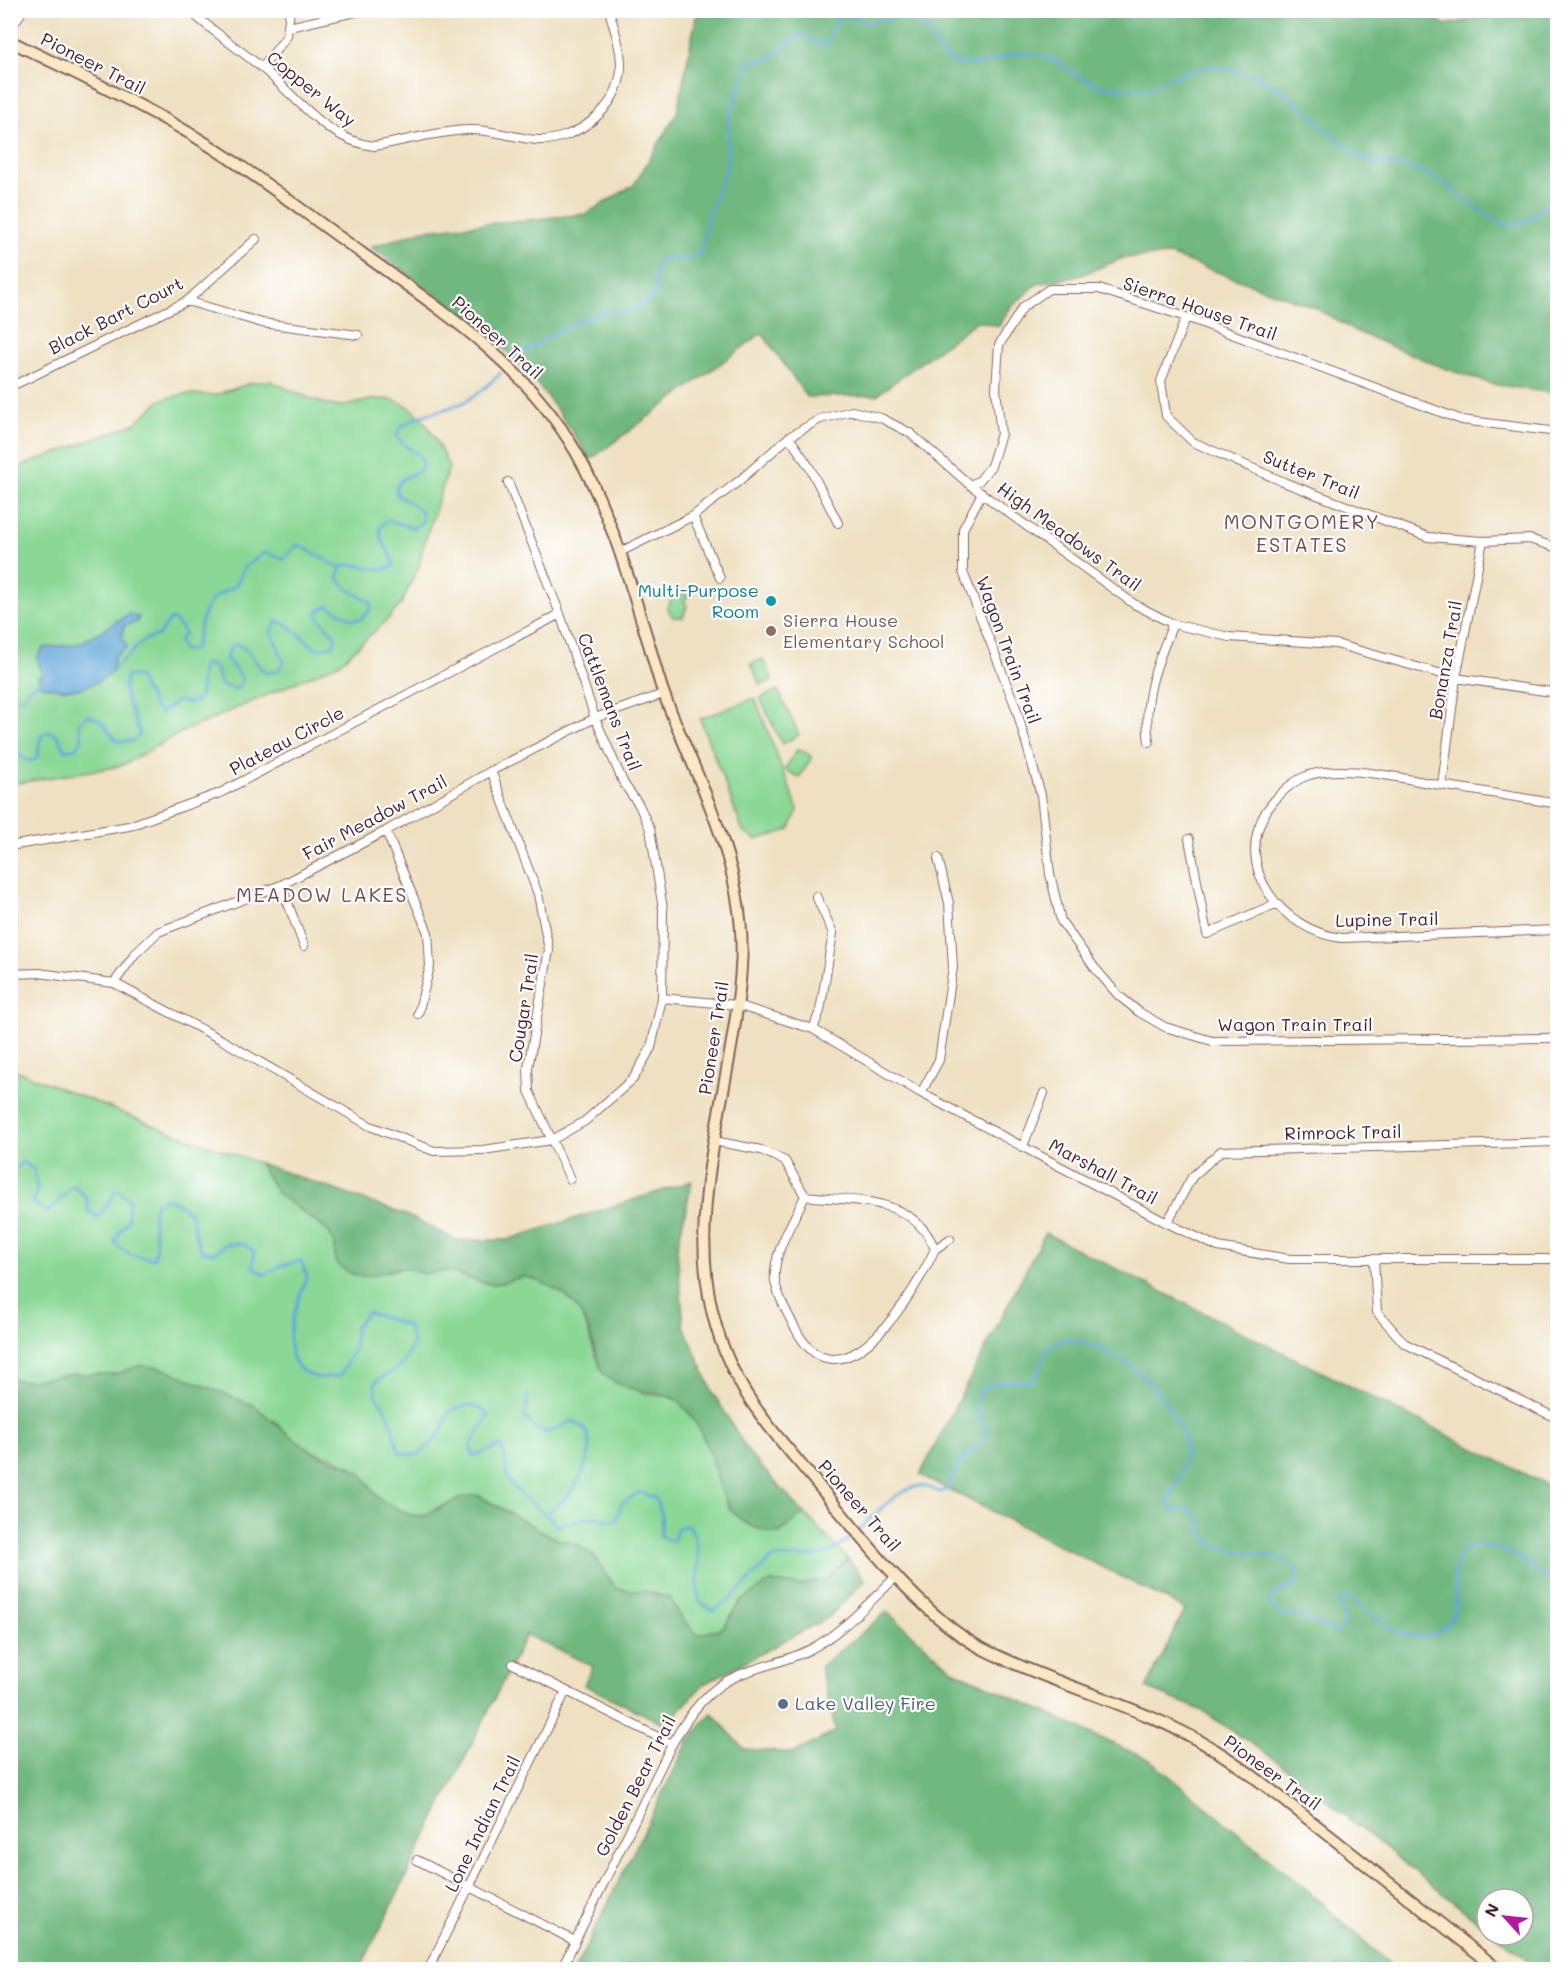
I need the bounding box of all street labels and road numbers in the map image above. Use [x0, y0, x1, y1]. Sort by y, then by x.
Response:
street label: Pioneer Trail [37, 26, 150, 100]
street label: Copper Way [262, 45, 361, 132]
street label: Sierra House Trail [1120, 270, 1280, 346]
street label: Black Bart Court [44, 271, 187, 359]
street label: Pioneer Trail [447, 290, 548, 384]
street label: Sutter Trail [1260, 444, 1363, 504]
street label: High Meadows Trail [993, 476, 1146, 597]
street label: Wagon Train Trail [971, 572, 1047, 727]
street label: Bonanza Trail [1423, 599, 1467, 721]
street label: Cattlemans Trail [573, 629, 647, 774]
street label: Plateau Circle [225, 700, 348, 780]
street label: Fair Meadow Trail [298, 769, 451, 865]
street label: Lupine Trail [1335, 906, 1439, 932]
street label: Cougar Trail [503, 952, 543, 1064]
street label: Pioneer Trail [692, 979, 734, 1096]
street label: Wagon Train Trail [1217, 1012, 1373, 1036]
street label: Rimrock Trail [1284, 1119, 1402, 1145]
street label: Marshall Trail [1045, 1132, 1162, 1210]
street label: Pioneer Trail [813, 1454, 906, 1556]
street label: Golden Bear Trail [589, 1711, 681, 1860]
street label: Pioneer Trail [1219, 1729, 1326, 1816]
street label: Lone Indian Trail [439, 1751, 526, 1896]

